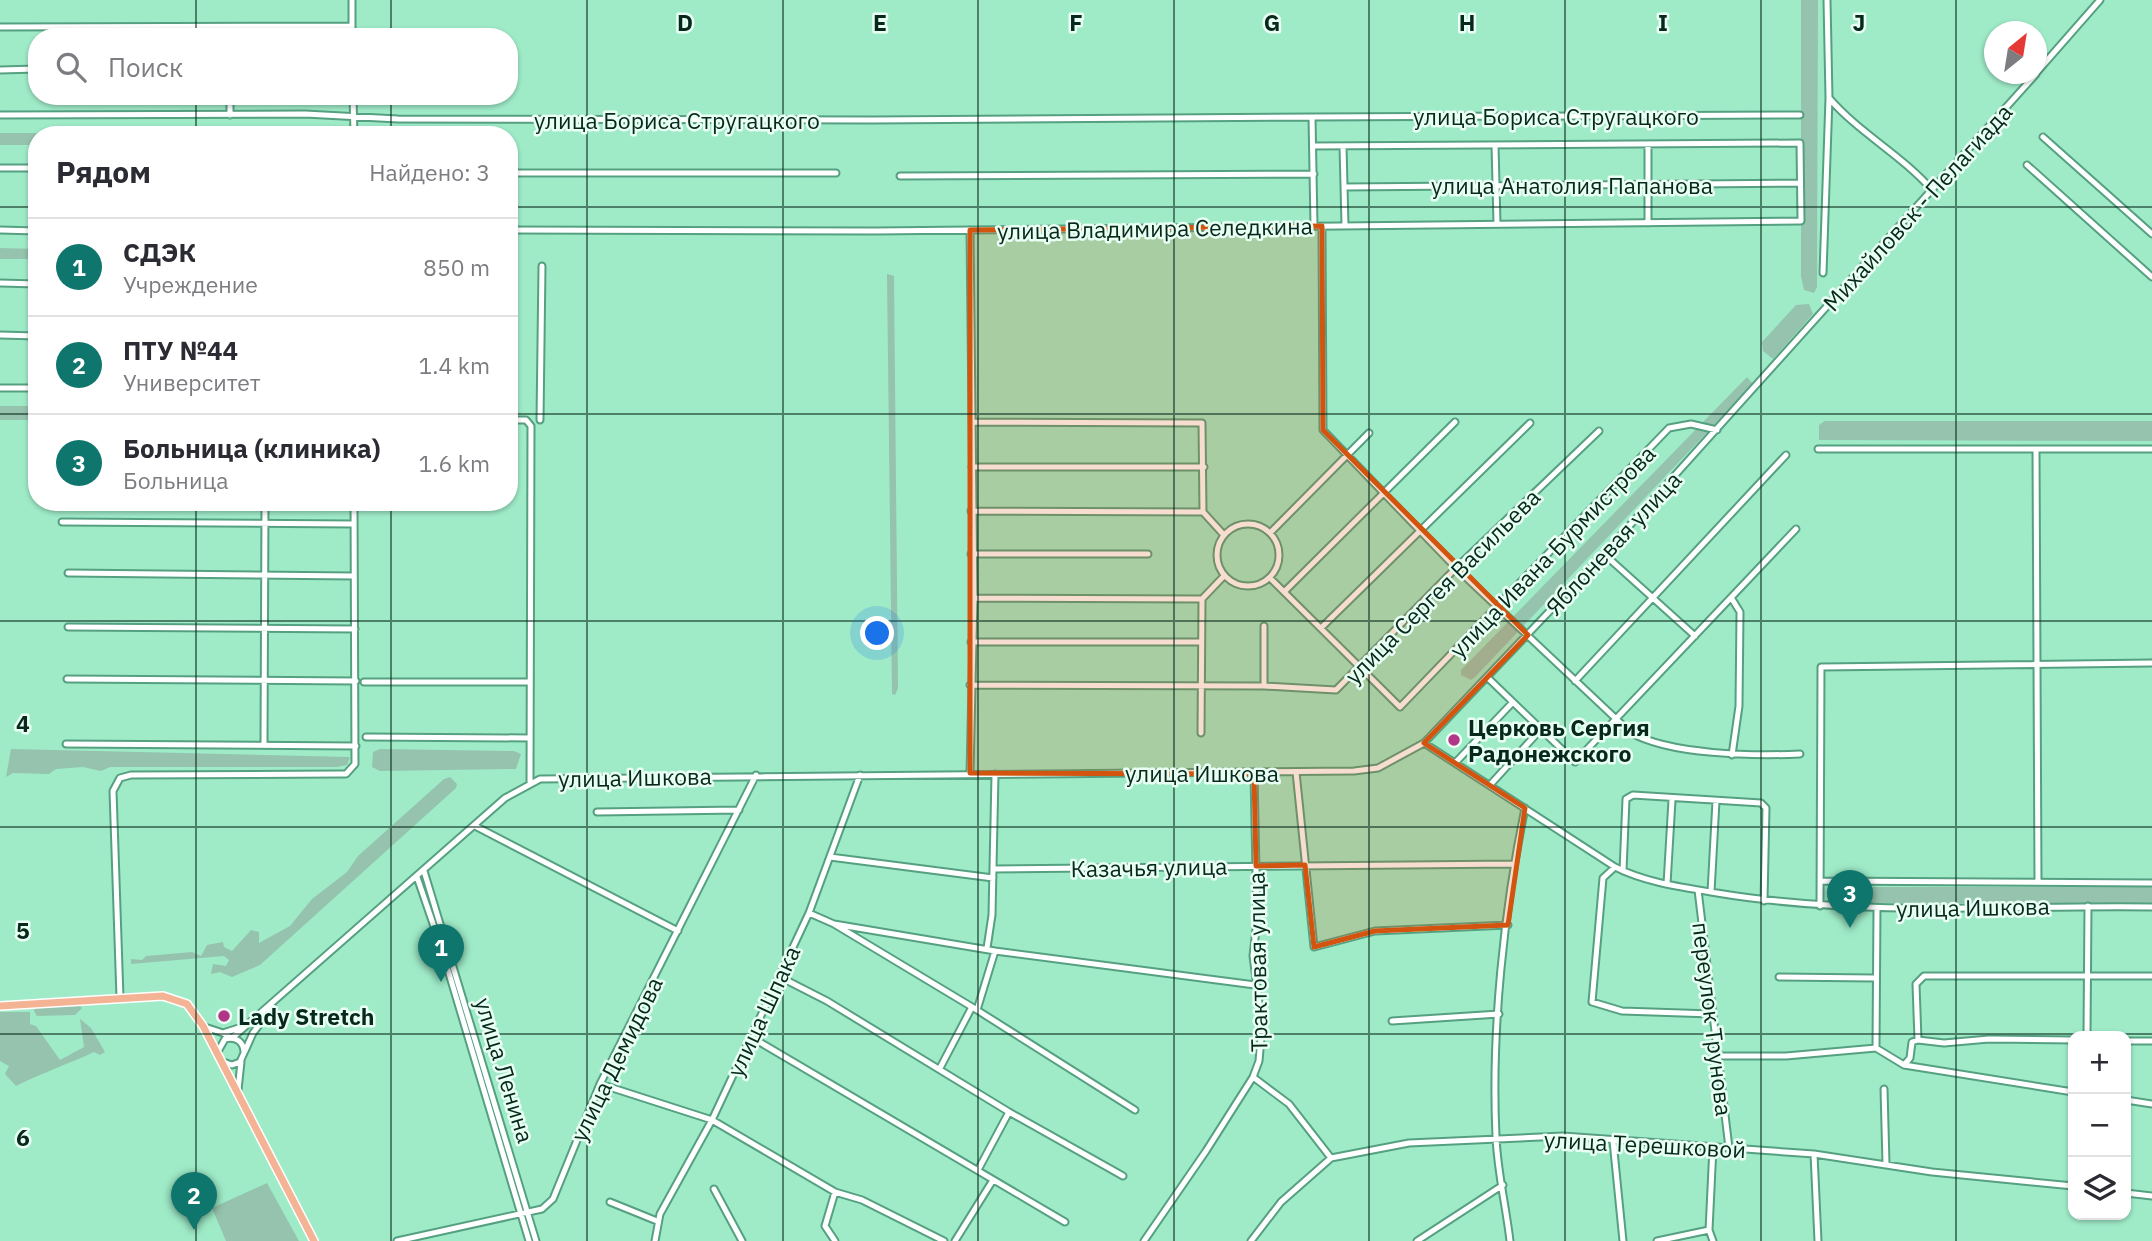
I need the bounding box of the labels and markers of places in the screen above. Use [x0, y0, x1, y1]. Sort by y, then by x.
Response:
place label: Церковь Сергия Радонежского [1468, 712, 1650, 768]
marker: Церковь Сергия Радонежского [1446, 732, 1462, 748]
pin: 3 [1827, 870, 1873, 928]
pin: 1 [418, 924, 464, 982]
place label: Lady Stretch [238, 1001, 375, 1031]
marker: Lady Stretch [216, 1008, 232, 1024]
pin: 2 [171, 1172, 217, 1230]

